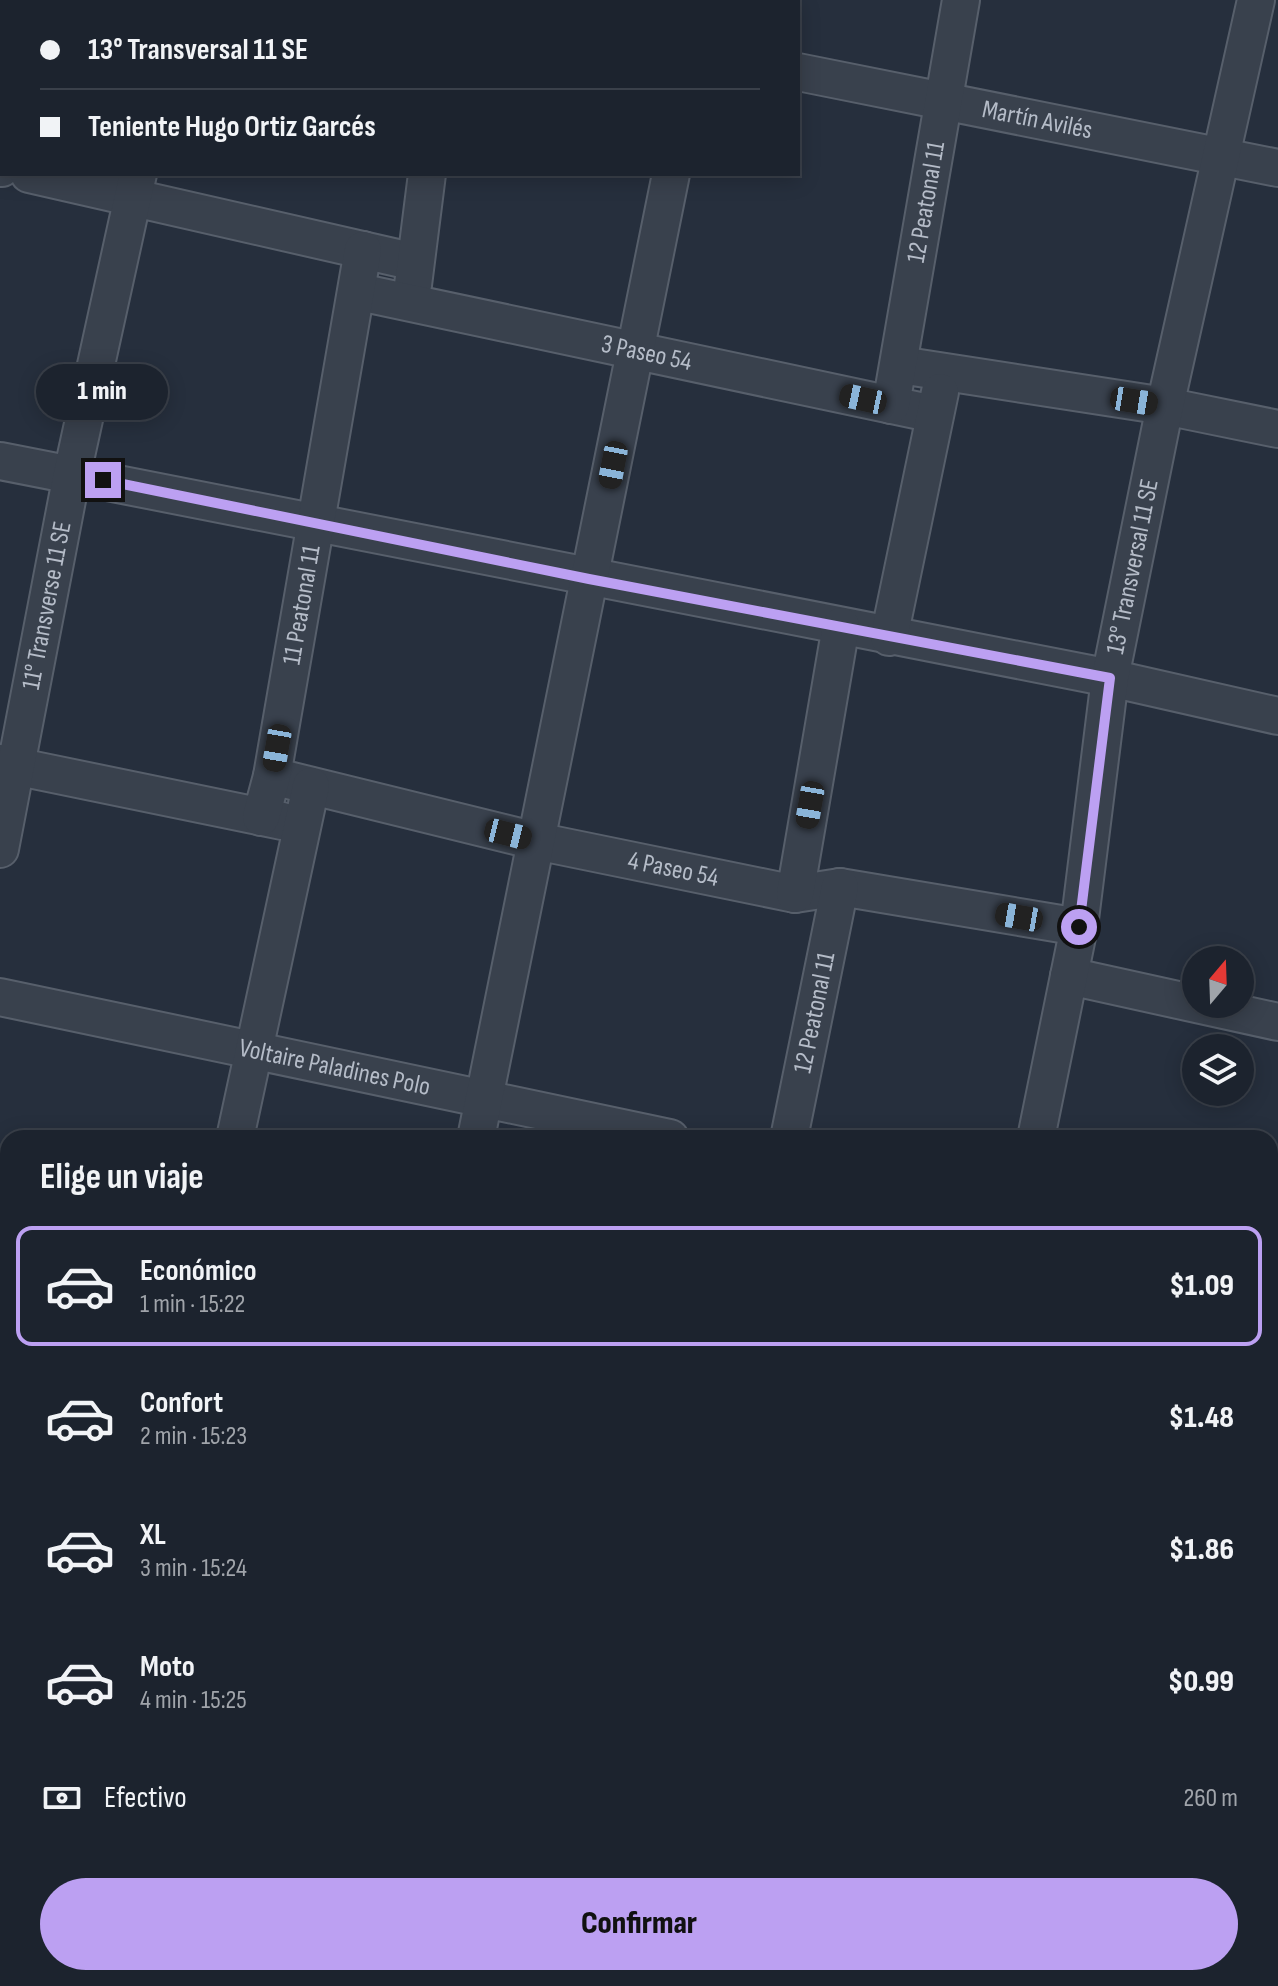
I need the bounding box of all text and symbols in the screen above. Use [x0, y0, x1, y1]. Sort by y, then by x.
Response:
text: 13° Transversal 11 SE [88, 32, 308, 68]
street label: Martín Avilés [979, 94, 1095, 146]
text: Teniente Hugo Ortiz Garcés [88, 109, 376, 145]
street label: 12 Peatonal 11 [900, 139, 952, 265]
street label: 3 Paseo 54 [598, 328, 695, 378]
callout: 1 min [37, 364, 169, 420]
text: 1 min [77, 376, 127, 407]
car [837, 382, 889, 416]
car [1108, 385, 1160, 417]
car [597, 439, 629, 491]
route end [85, 462, 121, 498]
street label: 13° Transversal 11 SE [1100, 476, 1165, 657]
street label: 11° Transverse 11 SE [15, 519, 78, 692]
street label: 11 Peatonal 11 [276, 543, 327, 667]
car [261, 722, 293, 774]
car [794, 779, 826, 831]
car [482, 817, 534, 851]
street label: 4 Paseo 54 [625, 845, 721, 894]
car [993, 901, 1045, 933]
route start [1061, 909, 1097, 945]
north arrow [1182, 946, 1254, 1018]
map controls [1182, 946, 1254, 1106]
street label: 12 Peatonal 11 [787, 949, 842, 1076]
street label: Voltaire Paladines Polo [236, 1032, 433, 1103]
button: layers [1182, 1034, 1254, 1106]
text: Elige un viaje [40, 1156, 204, 1199]
icon: car [44, 1250, 116, 1322]
text: Económico [140, 1253, 257, 1289]
text: $1.09 [1169, 1268, 1234, 1304]
text: 1 min · 15:22 [140, 1289, 245, 1320]
icon: car [44, 1382, 116, 1454]
text: Confort [140, 1385, 223, 1421]
text: $1.48 [1169, 1400, 1234, 1436]
text: 2 min · 15:23 [140, 1421, 247, 1452]
icon: car [44, 1514, 116, 1586]
text: XL [140, 1517, 166, 1553]
text: $1.86 [1169, 1532, 1234, 1568]
text: 3 min · 15:24 [140, 1553, 247, 1584]
icon: car [44, 1646, 116, 1718]
text: Moto [140, 1649, 195, 1685]
text: $0.99 [1168, 1664, 1234, 1700]
text: 4 min · 15:25 [140, 1685, 247, 1716]
icon: cash [40, 1776, 84, 1820]
text: Efectivo [104, 1780, 187, 1816]
text: 260 m [1183, 1783, 1238, 1814]
button: Confirmar [40, 1878, 1238, 1970]

